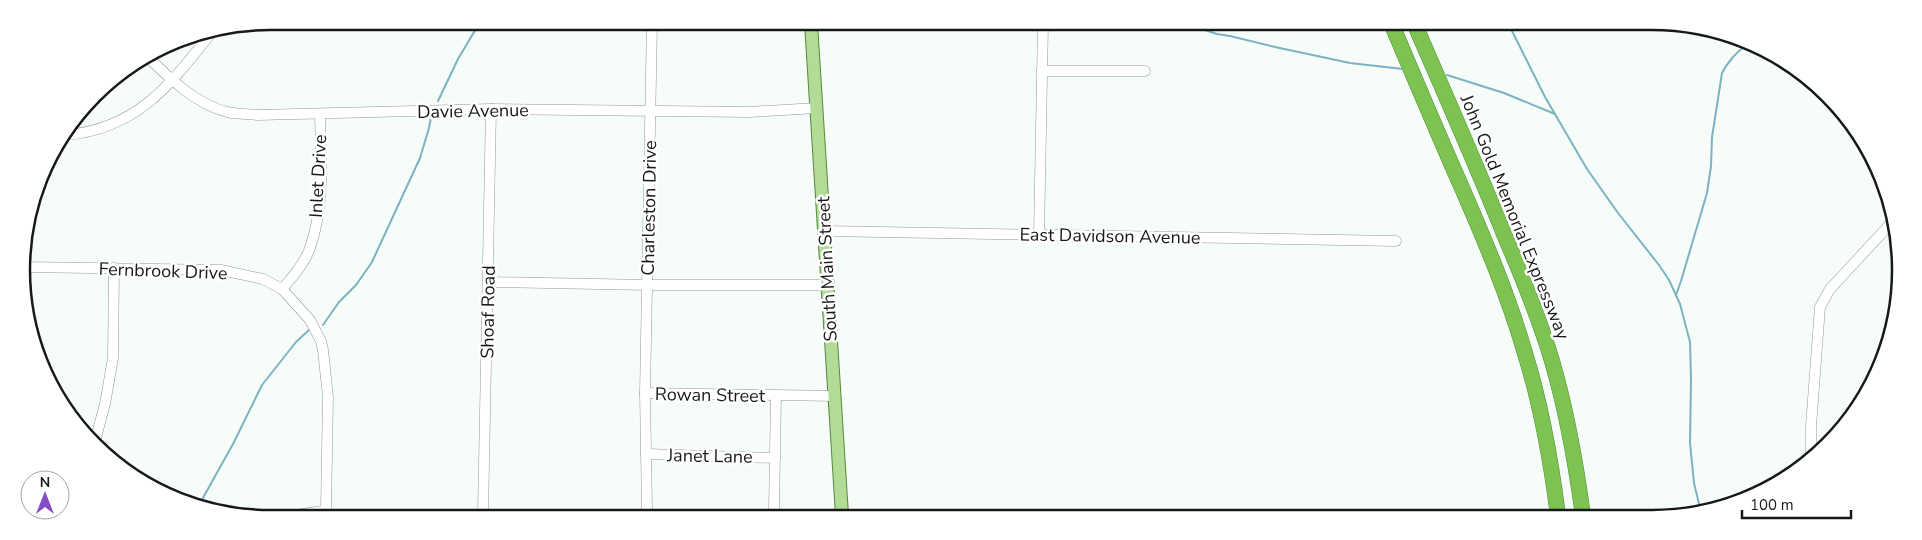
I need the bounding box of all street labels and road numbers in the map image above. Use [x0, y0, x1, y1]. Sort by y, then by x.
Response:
street label: John Gold Memorial Expressway [1454, 90, 1575, 344]
street label: Davie Avenue [417, 98, 529, 124]
street label: Inlet Drive [304, 134, 332, 218]
street label: Charleston Drive [636, 140, 662, 276]
street label: South Main Street [811, 195, 843, 342]
street label: East Davidson Avenue [1019, 222, 1201, 250]
street label: Fernbrook Drive [98, 257, 228, 285]
street label: Shoaf Road [475, 265, 501, 359]
street label: Rowan Street [655, 382, 766, 408]
street label: Janet Lane [666, 443, 753, 469]

